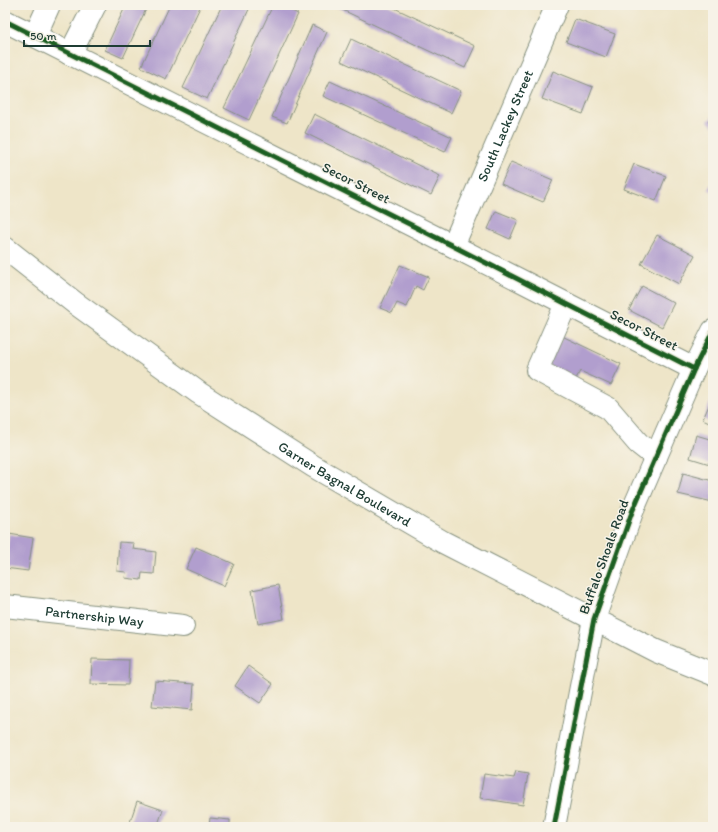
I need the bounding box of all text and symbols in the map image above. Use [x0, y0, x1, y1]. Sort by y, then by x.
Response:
scale bar [24, 22, 150, 48]
text: 50 m [30, 29, 56, 43]
street label: South Lackey Street [473, 67, 537, 184]
street label: Secor Street [319, 159, 393, 207]
street label: Secor Street [607, 306, 681, 354]
street label: Garner Bagnal Boulevard [275, 437, 415, 530]
street label: Buffalo Shoals Road [575, 497, 633, 617]
street label: Partnership Way [44, 602, 145, 630]

